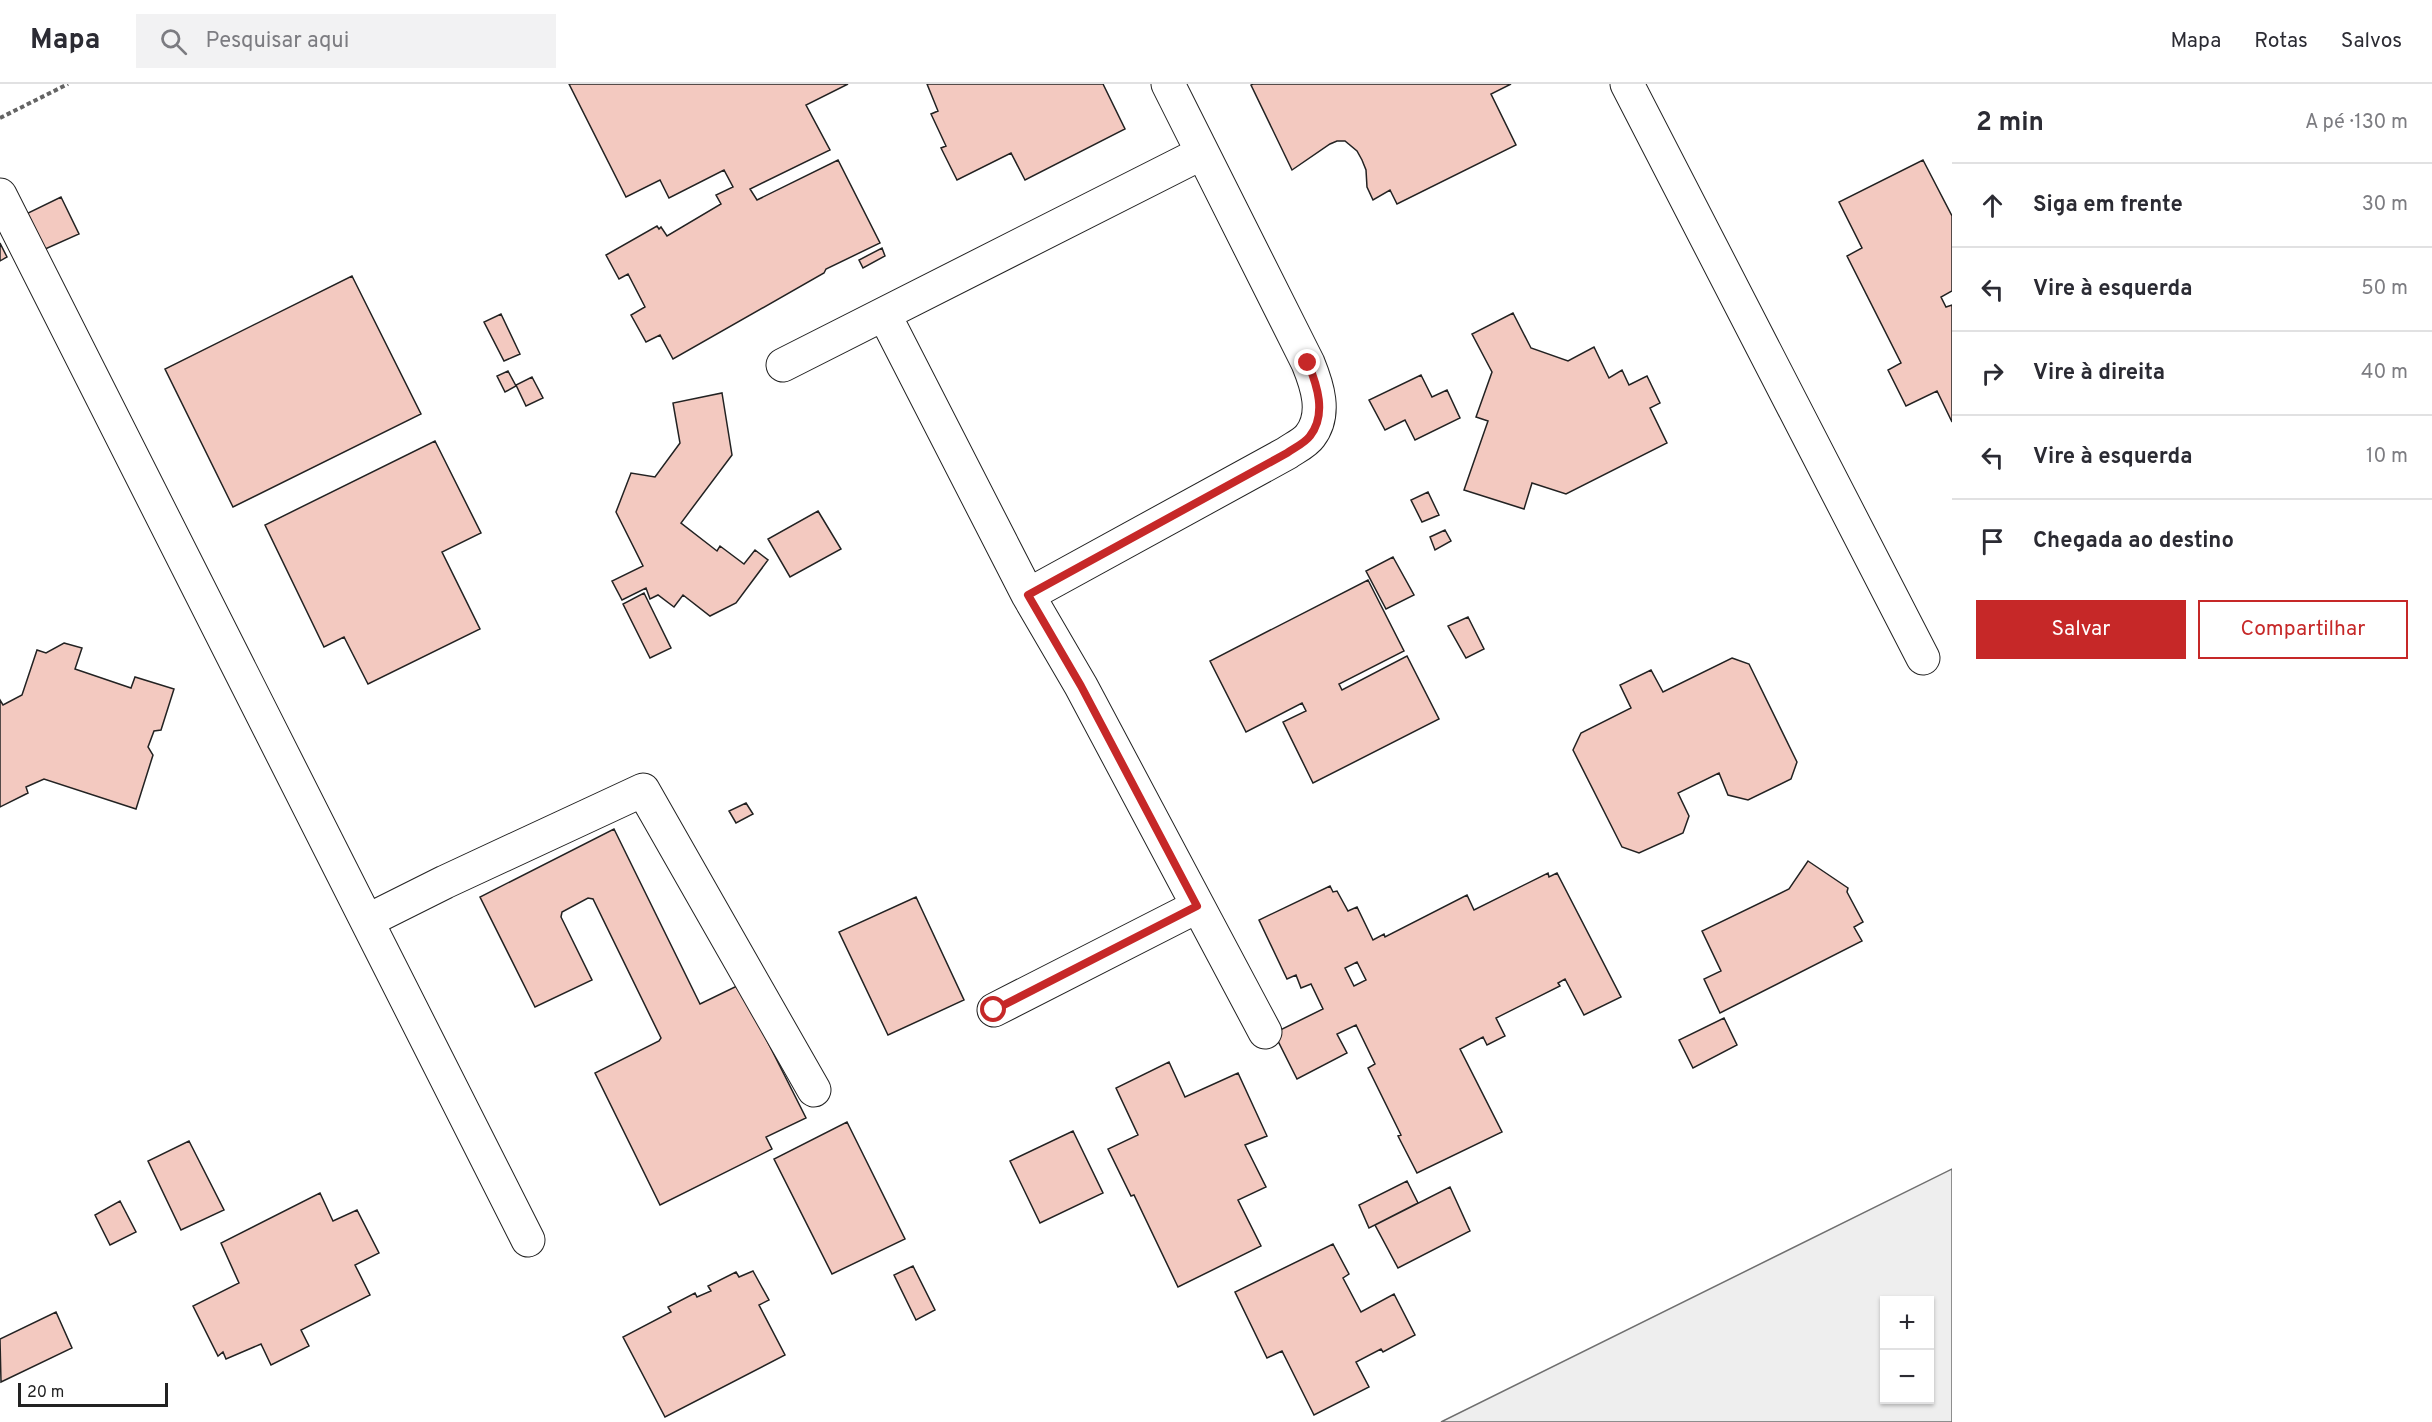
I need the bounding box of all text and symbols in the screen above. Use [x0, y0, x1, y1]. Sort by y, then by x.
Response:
search box [136, 14, 556, 68]
text: Mapa [30, 23, 100, 59]
icon: search [157, 25, 190, 58]
text: Pesquisar aqui [205, 28, 349, 55]
text: Mapa [2171, 28, 2221, 55]
text: Rotas [2254, 28, 2308, 55]
text: Salvos [2341, 28, 2402, 55]
text: 2 min [1976, 107, 2044, 140]
text: A pé · 130 m [2305, 110, 2408, 136]
icon: ahead [1976, 189, 2009, 222]
text: Siga em frente [2033, 192, 2183, 219]
text: 30 m [2362, 192, 2408, 218]
icon: left [1976, 273, 2009, 306]
text: Vire à esquerda [2033, 276, 2192, 303]
text: 50 m [2361, 276, 2408, 302]
route end [1294, 349, 1320, 375]
icon: right [1976, 357, 2009, 390]
text: Vire à direita [2033, 360, 2165, 387]
text: 40 m [2361, 360, 2408, 386]
icon: left [1976, 441, 2009, 474]
text: Vire à esquerda [2033, 444, 2192, 471]
text: 10 m [2366, 444, 2408, 470]
icon: arrive [1976, 525, 2009, 558]
text: Chegada ao destino [2033, 528, 2234, 555]
button: Salvar [1976, 600, 2186, 659]
button: Compartilhar [2198, 600, 2408, 659]
route start [980, 996, 1006, 1022]
map controls [1880, 1296, 1934, 1404]
button: + [1880, 1296, 1934, 1350]
button: − [1880, 1350, 1934, 1404]
scale bar [18, 1380, 168, 1408]
text: 20 m [27, 1383, 64, 1403]

